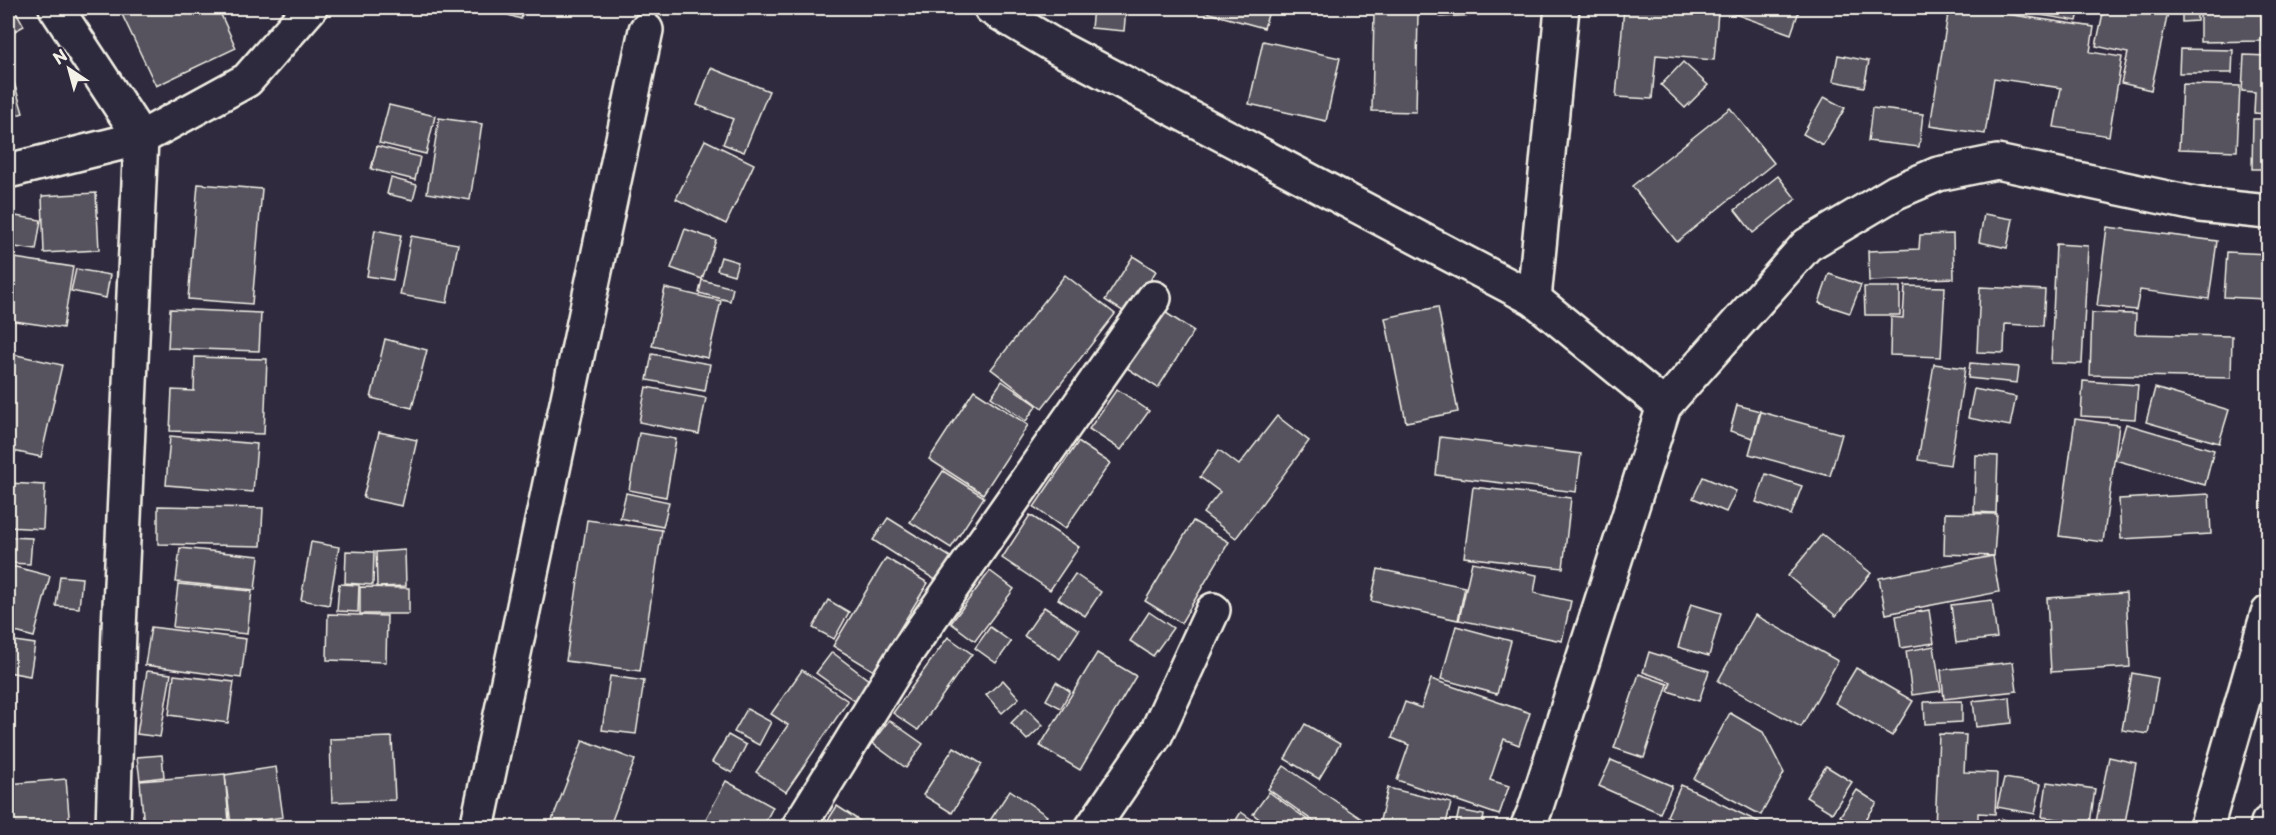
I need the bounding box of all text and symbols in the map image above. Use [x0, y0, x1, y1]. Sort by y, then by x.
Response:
north arrow [39, 39, 99, 99]
text: N [47, 43, 72, 69]

